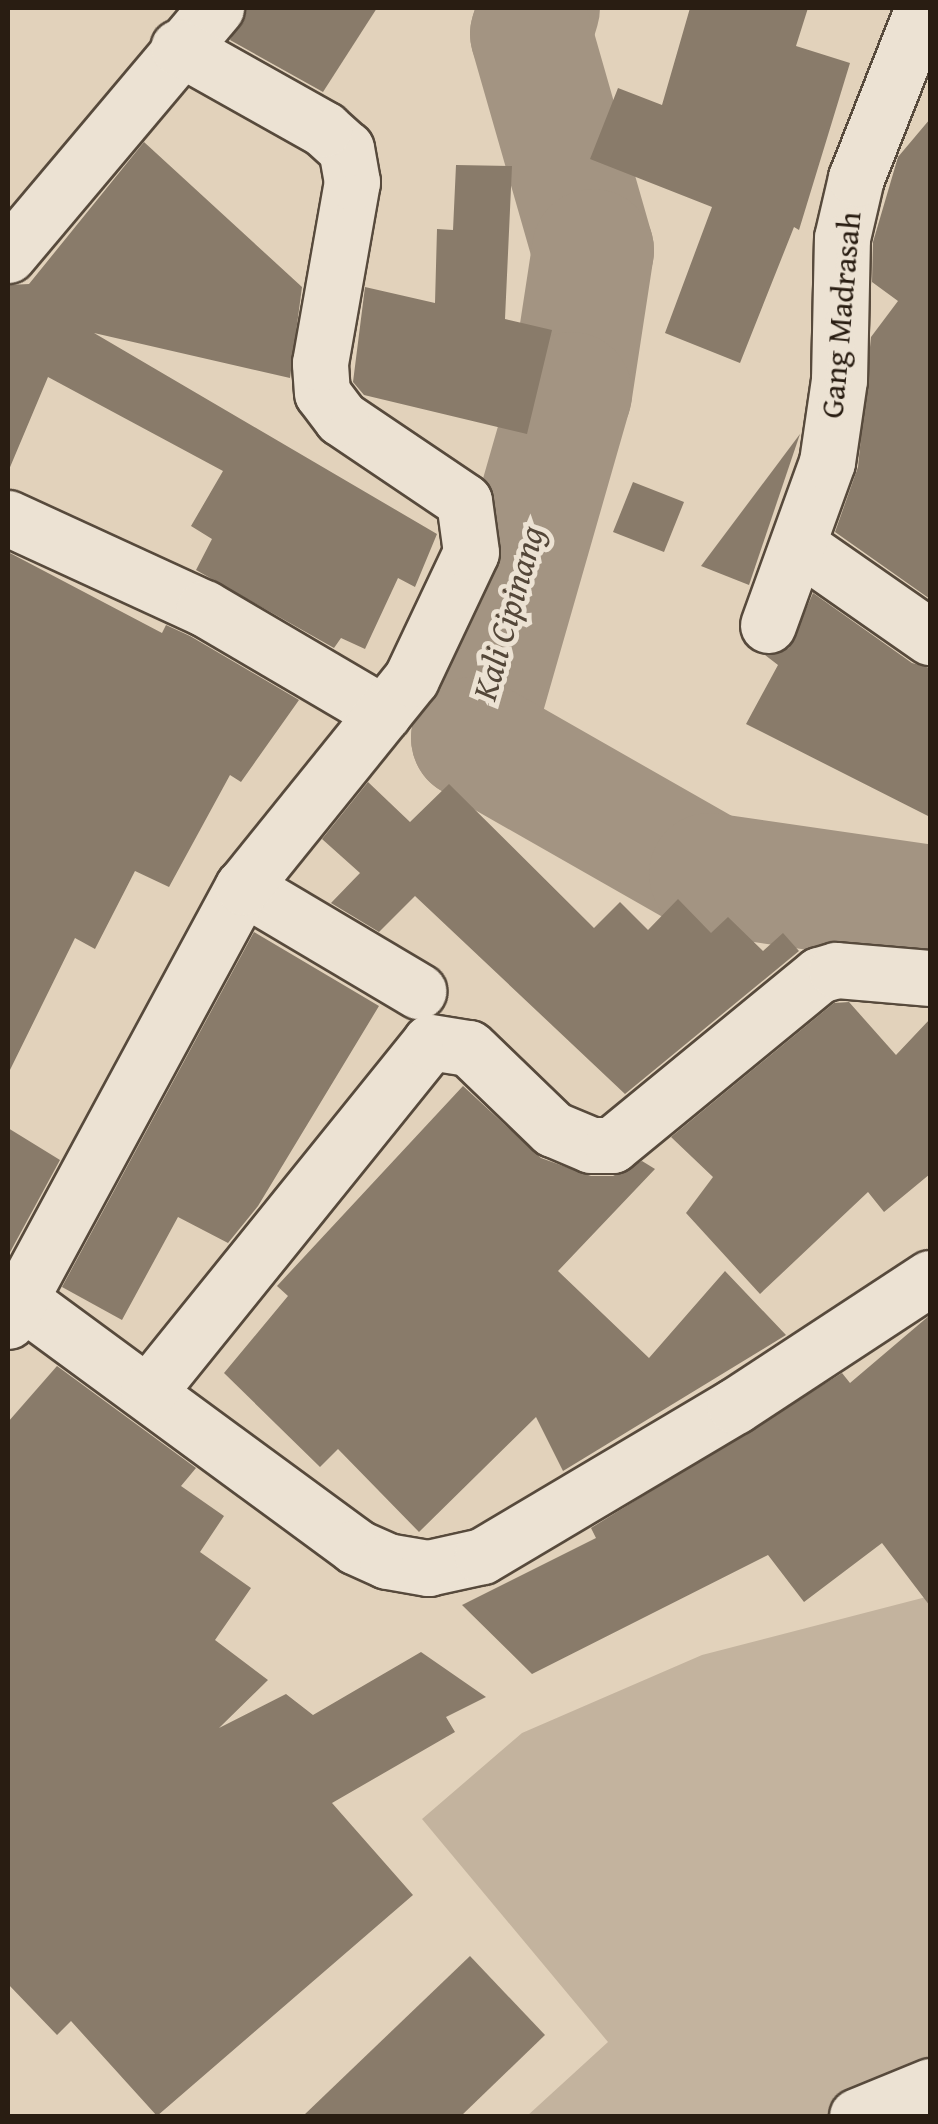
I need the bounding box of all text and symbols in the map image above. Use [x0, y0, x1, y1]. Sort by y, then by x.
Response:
street label: Gang Madrasah [813, 210, 869, 420]
water label: Kali Cipinang [463, 521, 553, 705]

